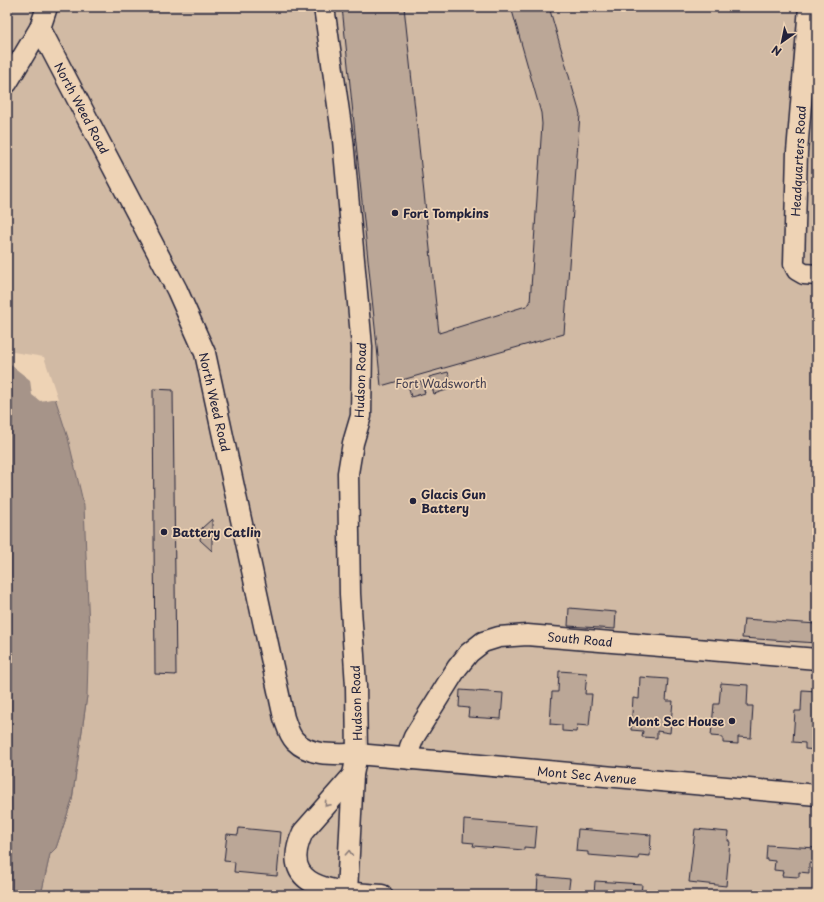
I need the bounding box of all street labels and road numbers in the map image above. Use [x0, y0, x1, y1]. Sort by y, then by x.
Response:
street label: North Weed Road [50, 59, 114, 157]
street label: Headquarters Road [786, 105, 810, 217]
street label: Hudson Road [350, 342, 370, 418]
street label: North Weed Road [195, 351, 235, 454]
street label: South Road [547, 627, 613, 651]
street label: Hudson Road [346, 665, 366, 741]
street label: Mont Sec Avenue [536, 762, 638, 788]

